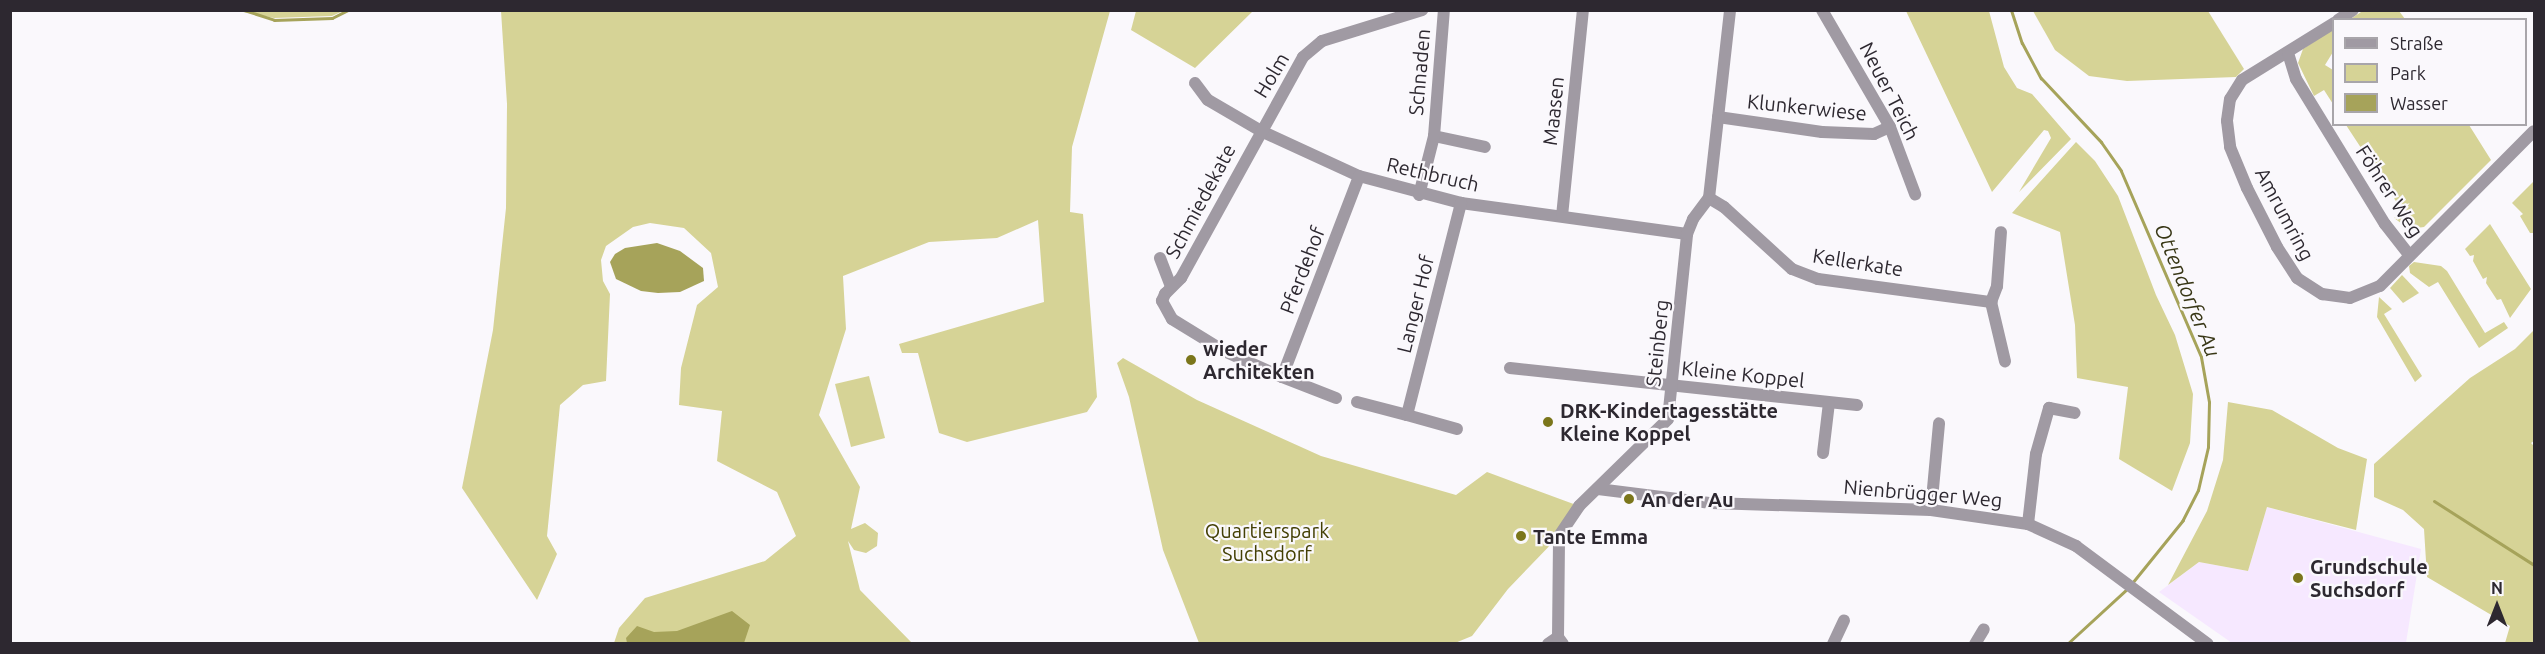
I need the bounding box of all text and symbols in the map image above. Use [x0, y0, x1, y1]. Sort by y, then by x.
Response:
legend [2332, 18, 2527, 126]
street label: Schnaden [1403, 28, 1435, 116]
text: Straße [2390, 33, 2443, 53]
street label: Neuer Teich [1855, 38, 1925, 144]
street label: Holm [1248, 48, 1294, 102]
text: Park [2390, 63, 2426, 83]
street label: Maasen [1537, 75, 1569, 147]
street label: Klunkerwiese [1746, 89, 1868, 125]
text: Wasser [2390, 93, 2448, 113]
street label: Schmiedekate [1160, 140, 1240, 262]
street label: Föhrer Weg [2351, 140, 2429, 242]
street label: Rethbruch [1384, 152, 1482, 196]
street label: Amrumring [2250, 163, 2320, 265]
water label: Ottendorfer Au [2150, 220, 2226, 360]
street label: Pferdehof [1274, 223, 1330, 317]
street label: Kellerkate [1811, 243, 1905, 281]
street label: Langer Hof [1391, 253, 1439, 355]
street label: Steinberg [1640, 298, 1674, 388]
place label: wieder Architekten [1203, 336, 1315, 383]
marker: wieder Architekten [1184, 353, 1198, 367]
street label: Kleine Koppel [1680, 356, 1806, 392]
place label: DRK-Kindertagesstätte Kleine Koppel [1560, 398, 1778, 445]
marker: DRK-Kindertagesstätte Kleine Koppel [1541, 415, 1555, 429]
street label: Nienbrügger Weg [1843, 474, 2003, 512]
place label: An der Au [1641, 487, 1734, 511]
marker: An der Au [1622, 492, 1636, 506]
park label: Quartierspark Suchsdorf [1205, 519, 1329, 566]
place label: Tante Emma [1533, 524, 1648, 548]
marker: Tante Emma [1514, 529, 1528, 543]
place label: Grundschule Suchsdorf [2310, 554, 2428, 601]
marker: Grundschule Suchsdorf [2291, 571, 2305, 585]
north arrow [2467, 576, 2527, 636]
text: N [2491, 579, 2503, 597]

